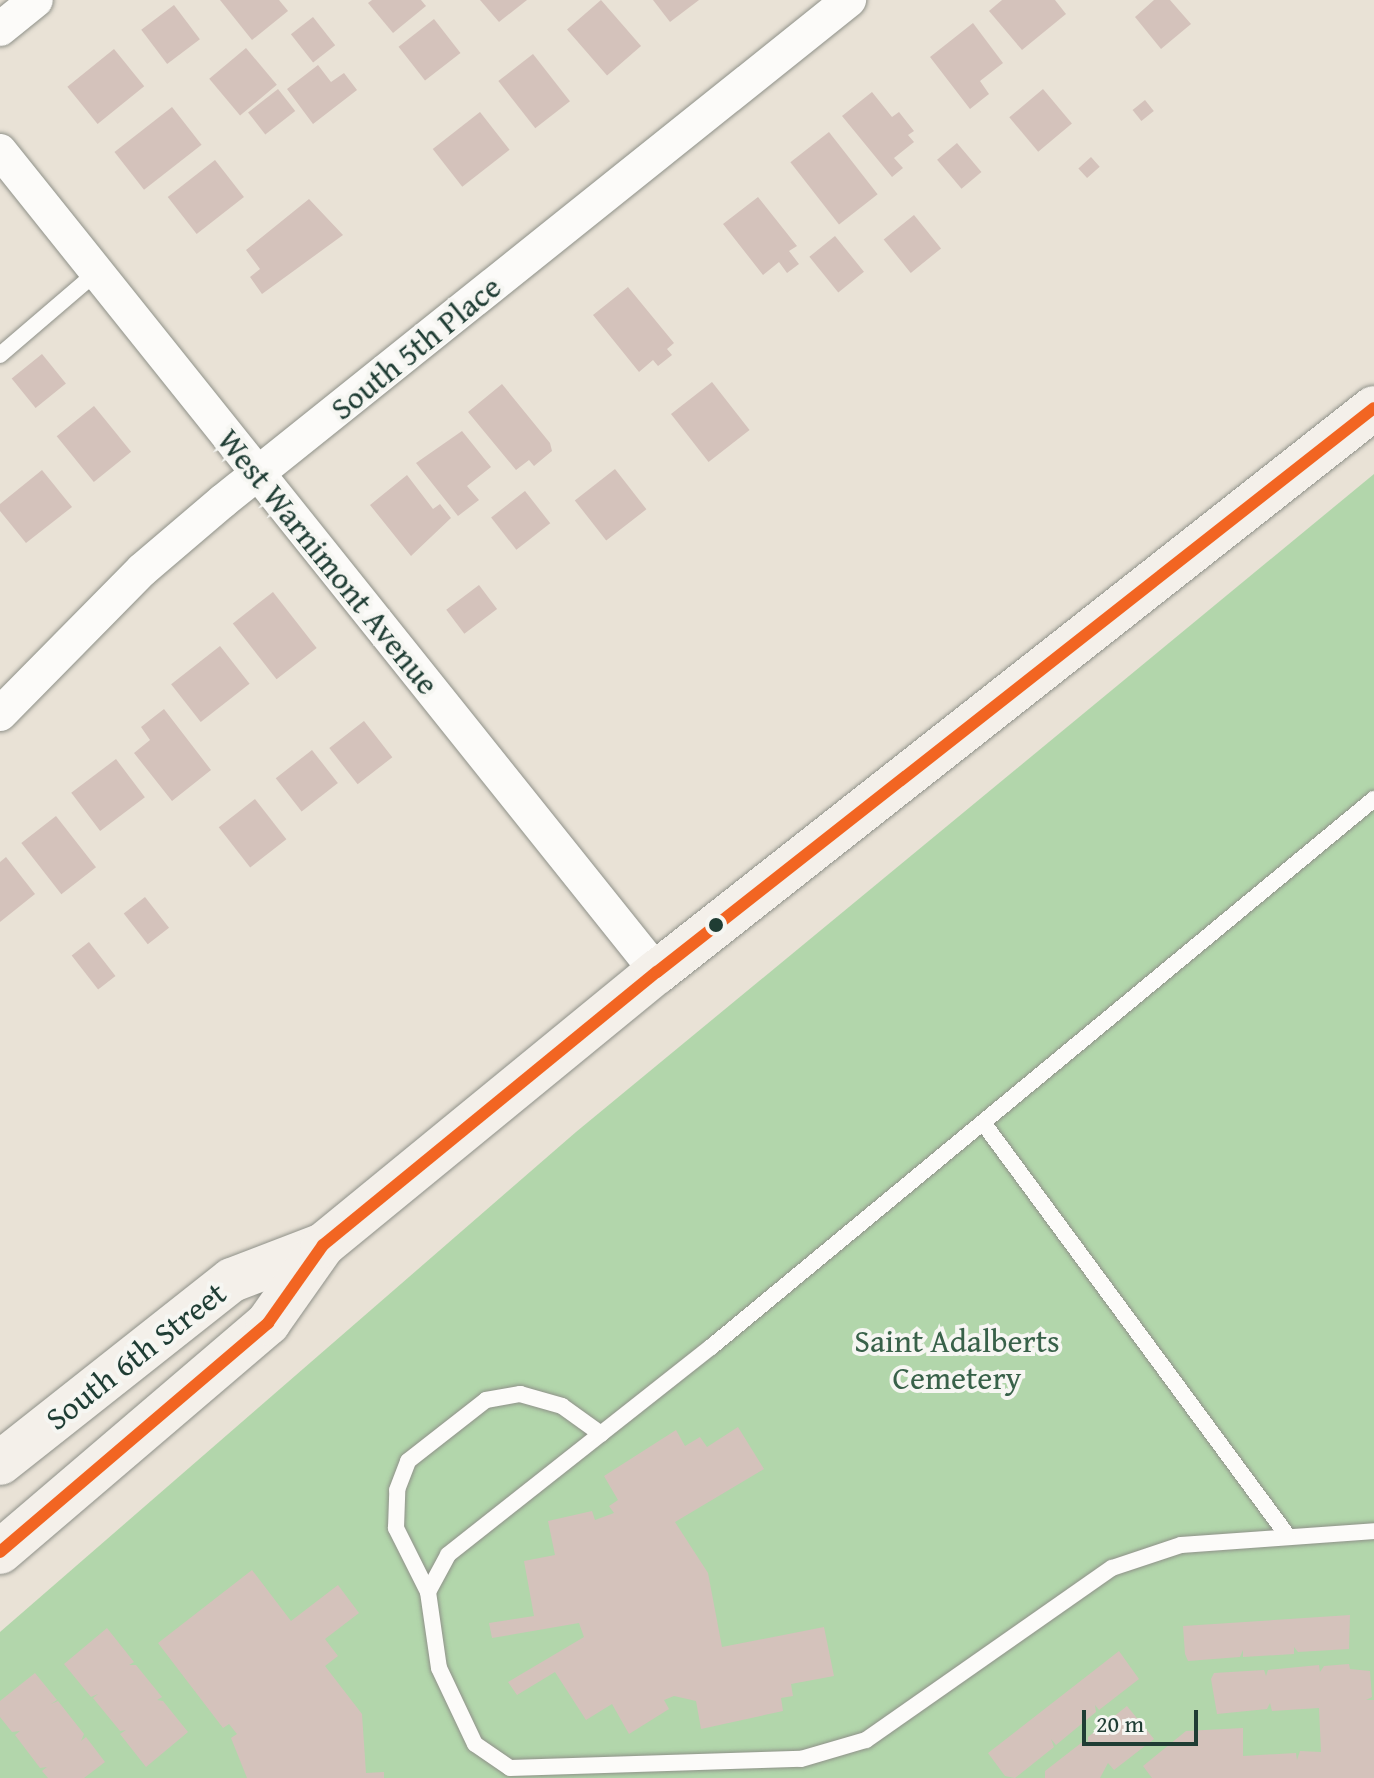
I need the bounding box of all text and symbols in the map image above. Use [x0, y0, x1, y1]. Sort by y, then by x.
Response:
street label: South 5th Place [323, 268, 509, 428]
street label: West Warnimont Avenue [209, 422, 447, 702]
unlabelled marker [708, 917, 724, 933]
street label: South 6th Street [38, 1274, 234, 1438]
park label: Saint Adalberts Cemetery [854, 1323, 1060, 1398]
scale bar [1086, 1694, 1202, 1744]
text: 20 m [1096, 1706, 1144, 1741]

